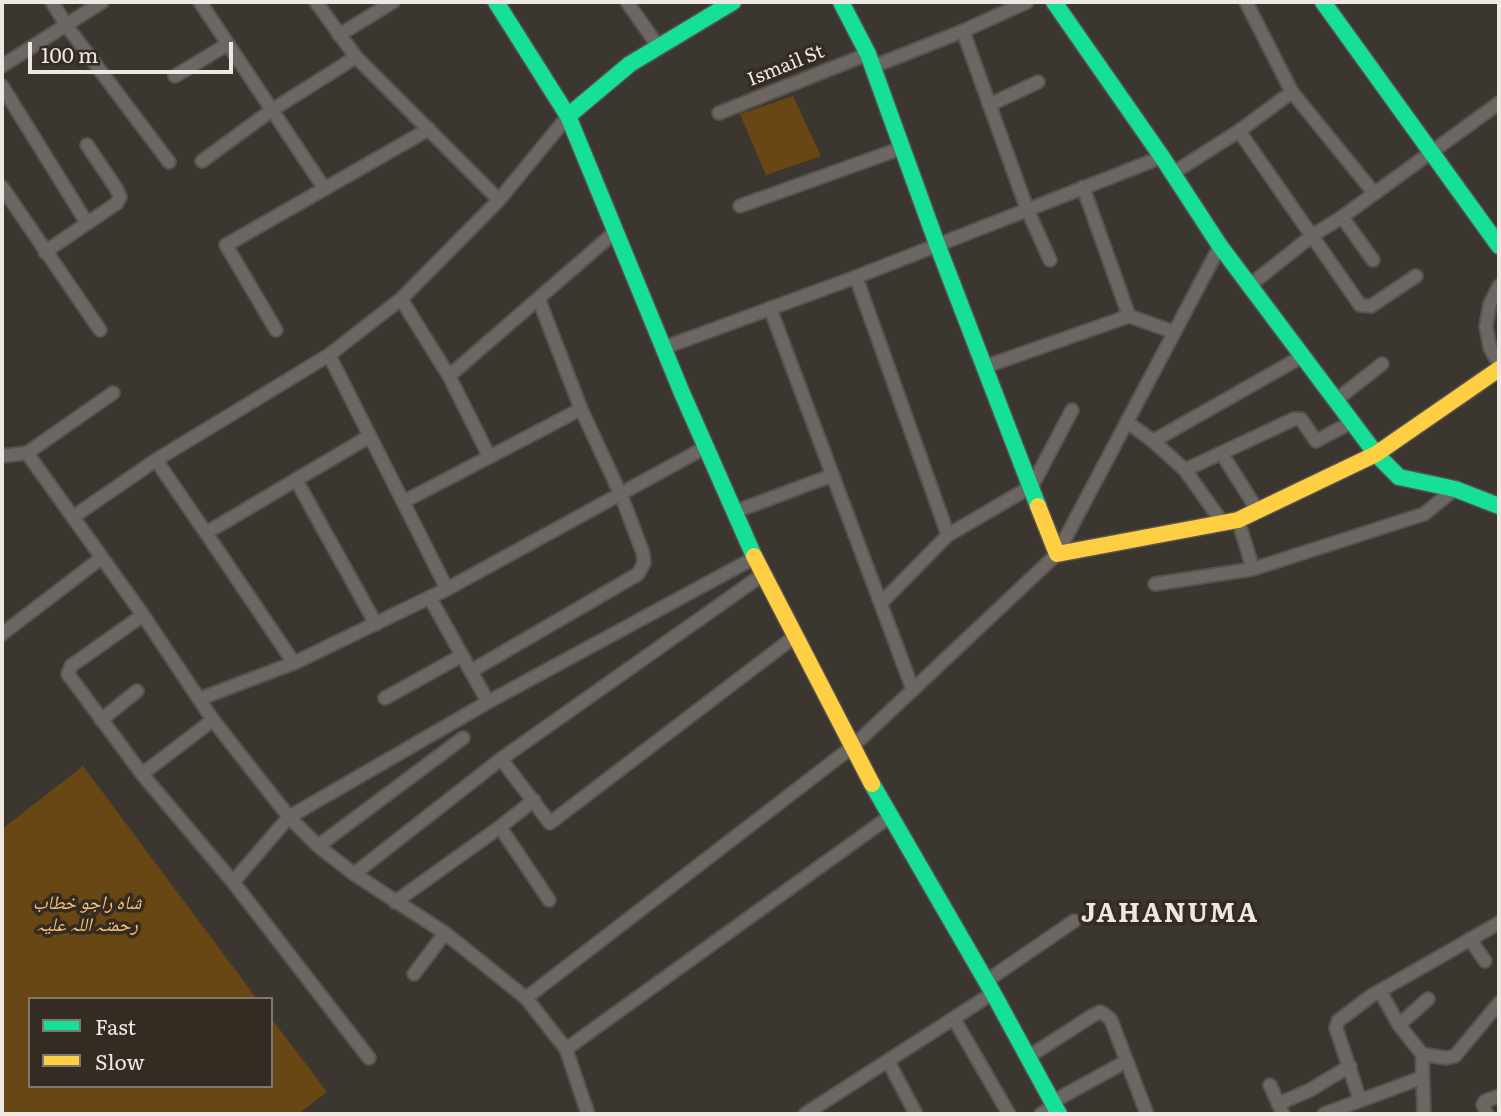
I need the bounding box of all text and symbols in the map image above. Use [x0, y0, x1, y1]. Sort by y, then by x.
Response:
scale bar [32, 28, 236, 72]
text: 100 m [41, 38, 98, 69]
street label: Ismail St [744, 40, 828, 92]
park label: شاہ راجو خطاب رحمتہ اللہ علیہ [33, 892, 141, 936]
district label: JAHANUMA [1082, 898, 1258, 930]
legend [28, 997, 273, 1088]
text: Fast [95, 1010, 136, 1041]
text: Slow [95, 1045, 145, 1076]

